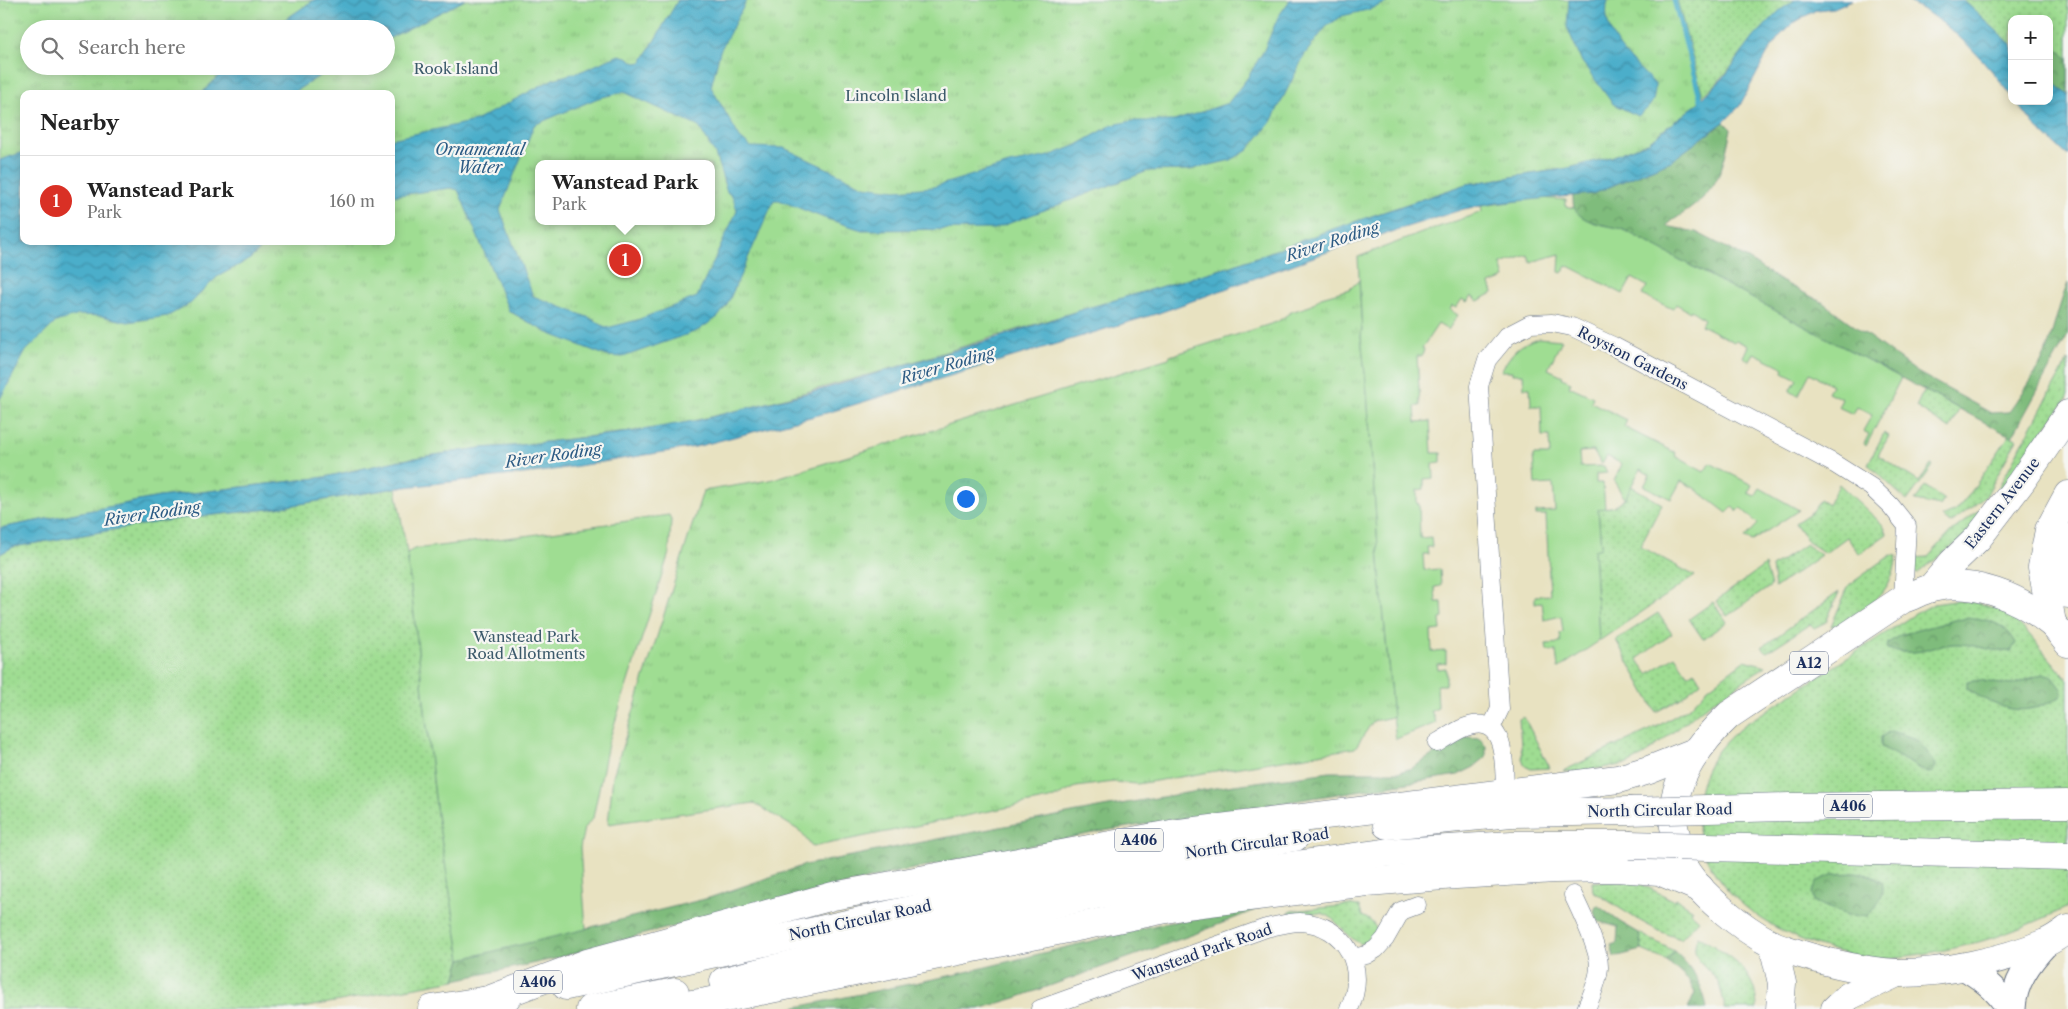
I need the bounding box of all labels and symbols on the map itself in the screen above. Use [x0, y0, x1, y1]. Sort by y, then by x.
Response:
park label: Rook Island [414, 59, 498, 78]
park label: Lincoln Island [845, 86, 947, 105]
water label: Ornamental Water [435, 139, 527, 177]
water label: River Roding [1281, 216, 1383, 266]
pin: 1 [609, 241, 641, 279]
street label: Royston Gardens [1575, 322, 1691, 394]
water label: River Roding [896, 342, 998, 388]
water label: River Roding [502, 438, 604, 472]
street label: Eastern Avenue [1960, 453, 2044, 553]
your location [953, 486, 979, 512]
water label: River Roding [101, 496, 203, 530]
park label: Wanstead Park Road Allotments [467, 627, 585, 663]
road number: A12 [1790, 651, 1828, 674]
road number: A406 [1824, 794, 1872, 818]
street label: North Circular Road [1587, 799, 1733, 821]
street label: North Circular Road [1184, 823, 1330, 863]
road number: A406 [1115, 828, 1163, 852]
street label: North Circular Road [787, 896, 933, 944]
street label: Wanstead Park Road [1128, 919, 1275, 985]
road number: A406 [514, 970, 562, 994]

